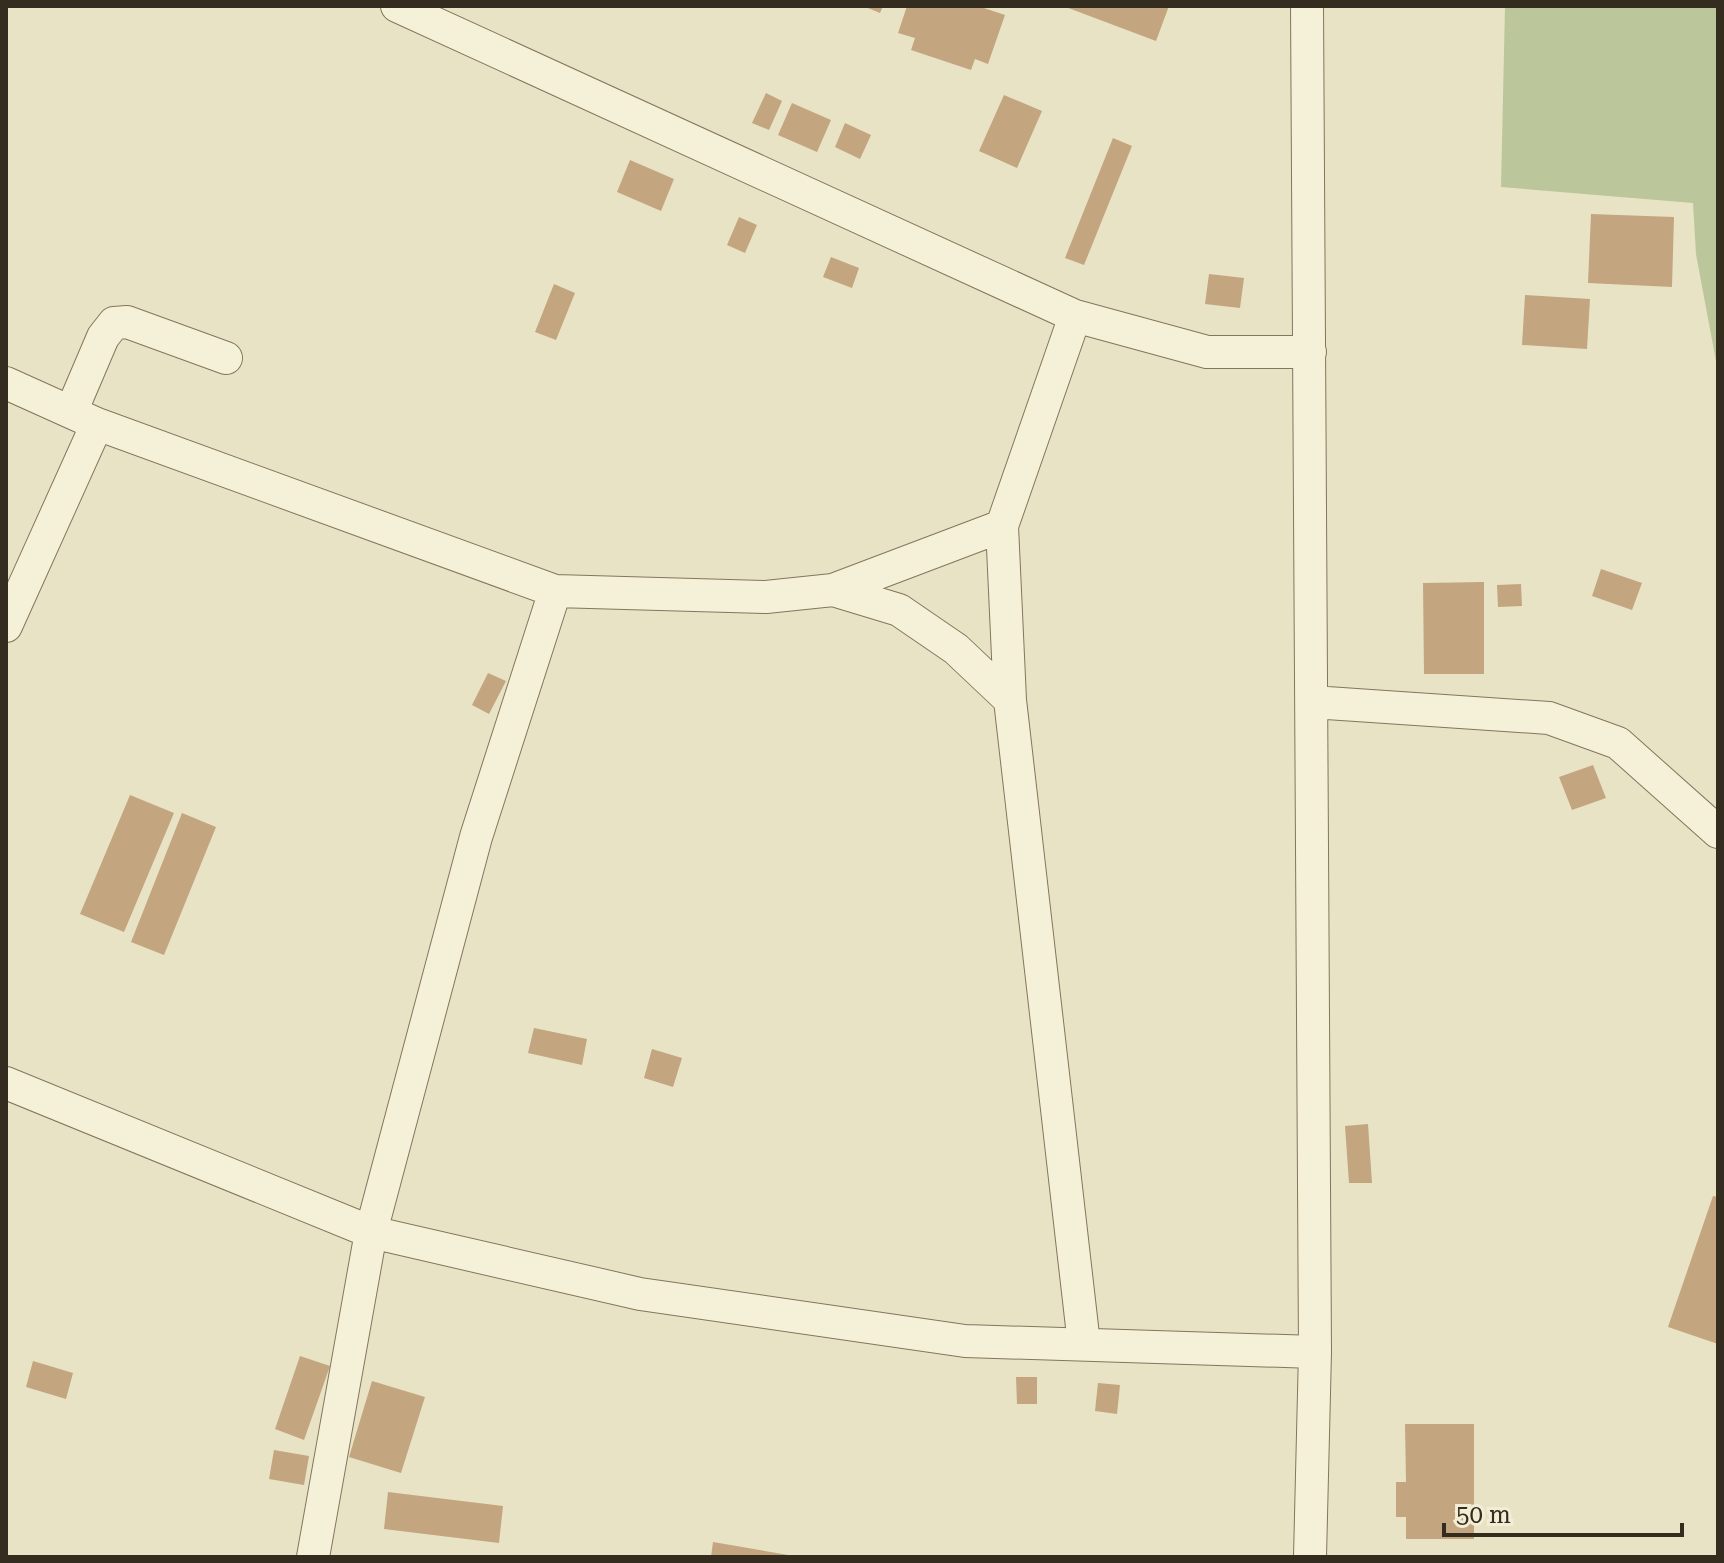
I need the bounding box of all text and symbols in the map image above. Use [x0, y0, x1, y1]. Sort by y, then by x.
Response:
scale bar [1444, 1487, 1682, 1537]
text: 50 m [1456, 1501, 1511, 1529]

